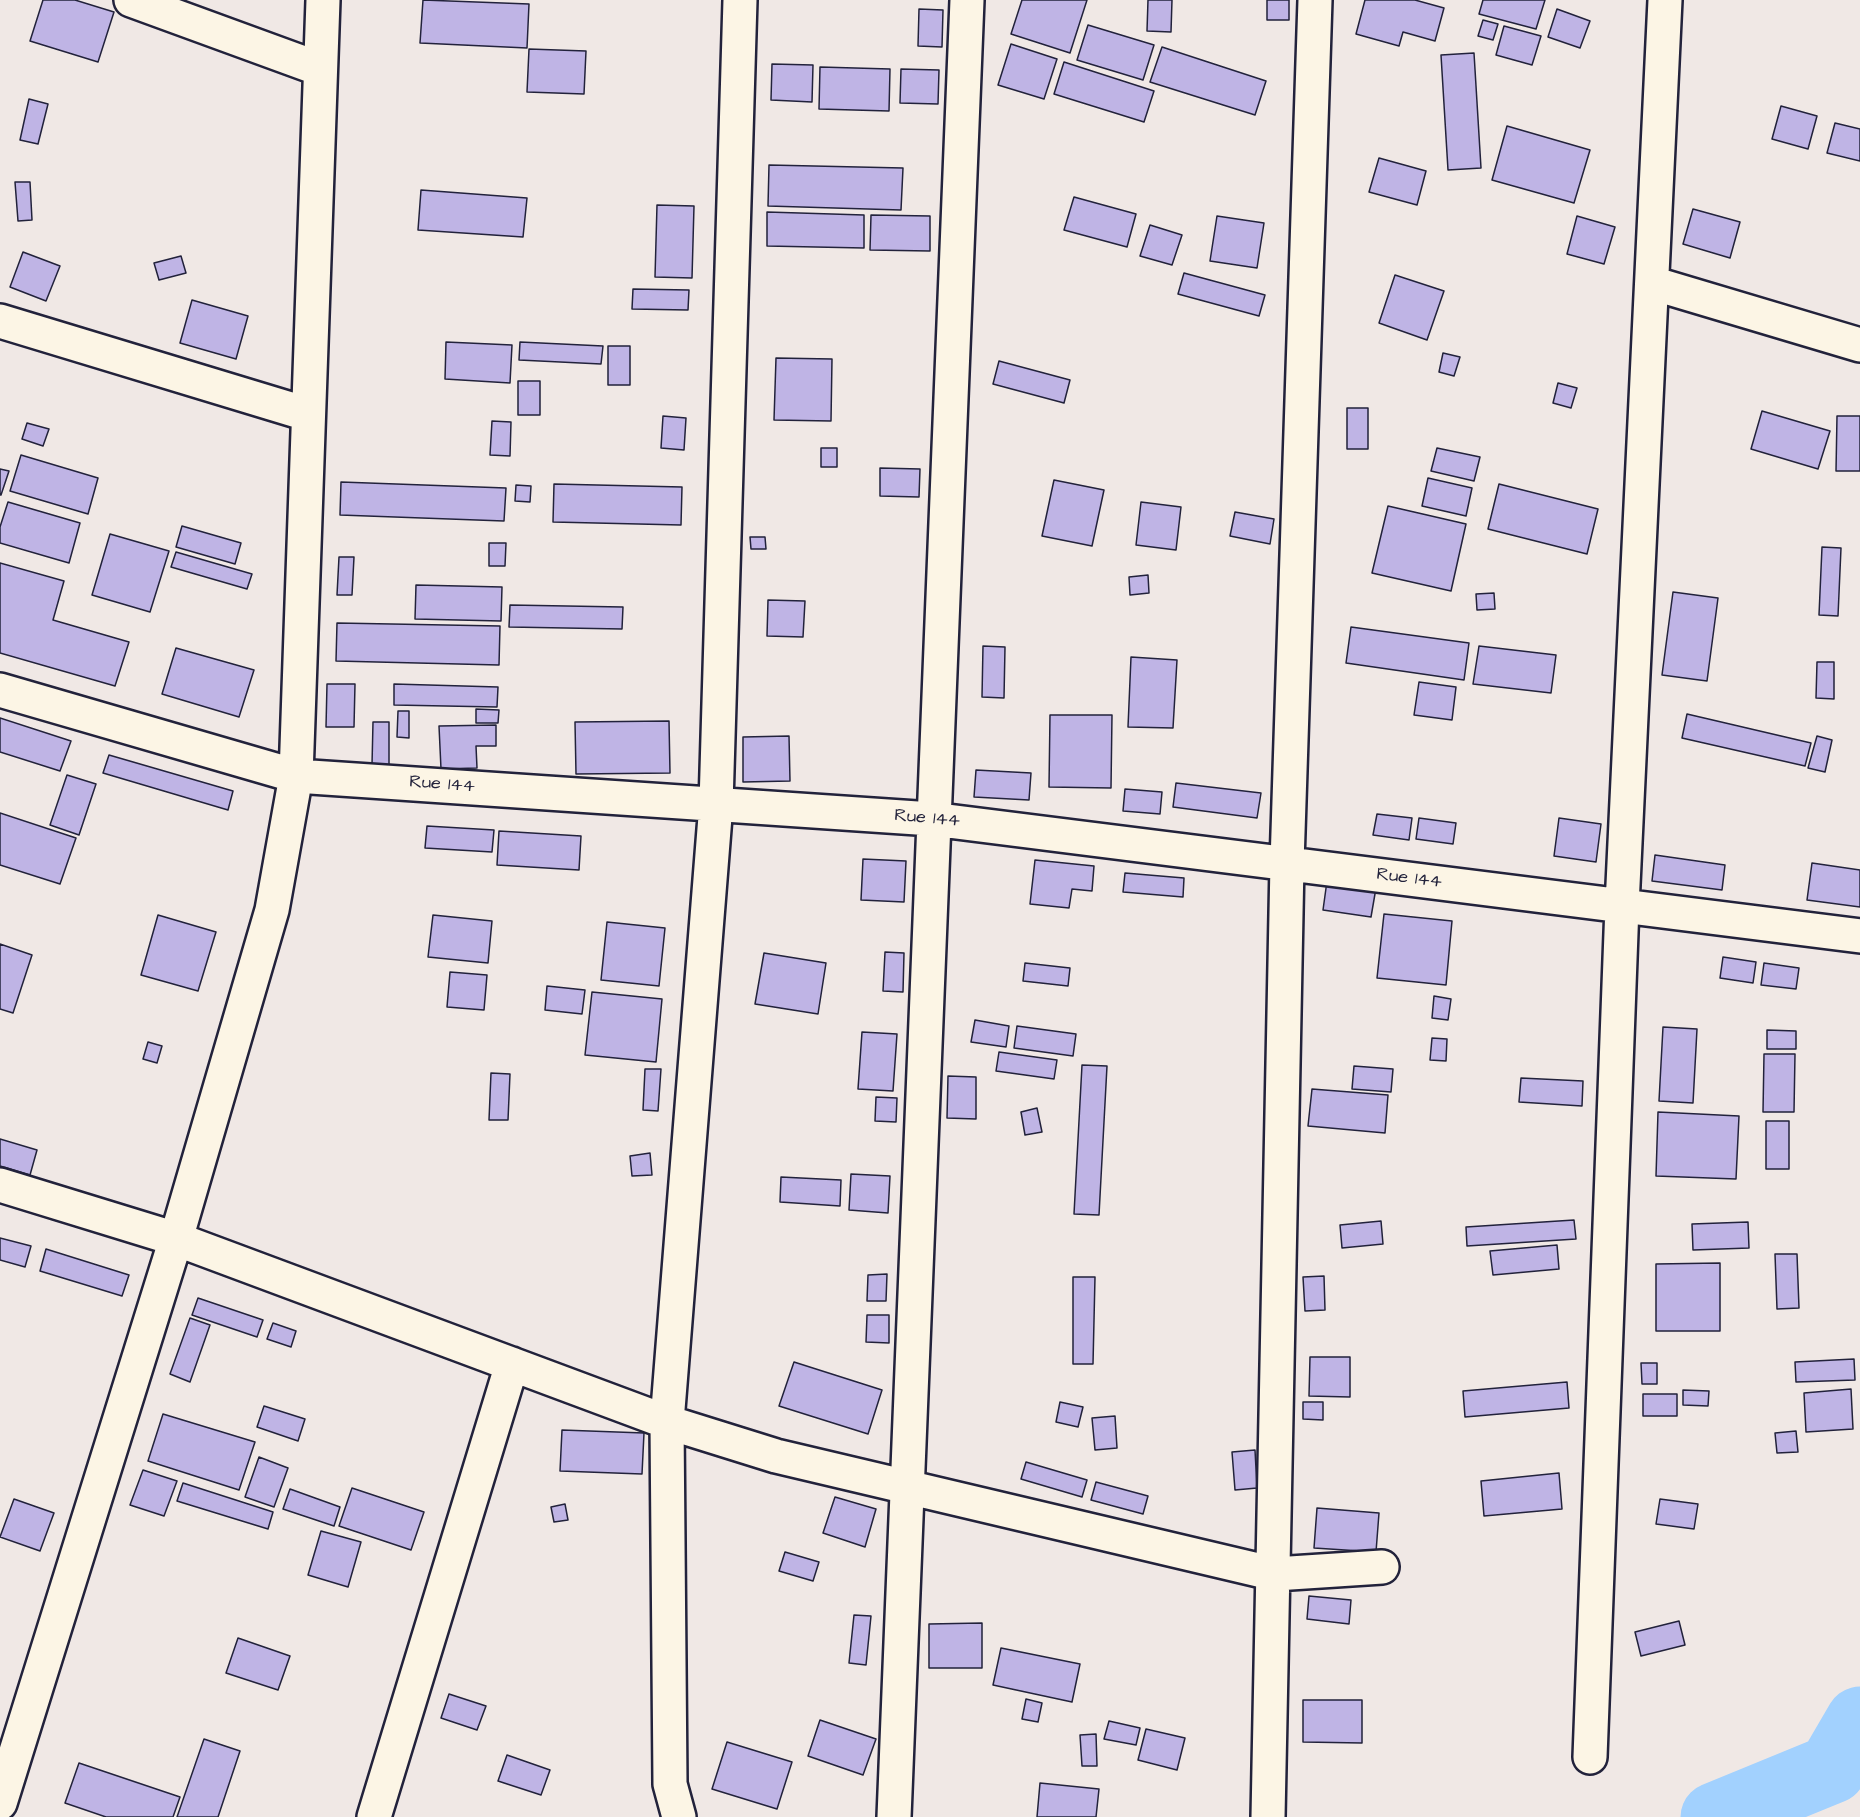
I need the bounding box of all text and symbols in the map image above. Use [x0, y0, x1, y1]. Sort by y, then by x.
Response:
street label: Rue 144 [408, 772, 476, 798]
street label: Rue 144 [893, 805, 961, 833]
street label: Rue 144 [1375, 864, 1443, 894]

